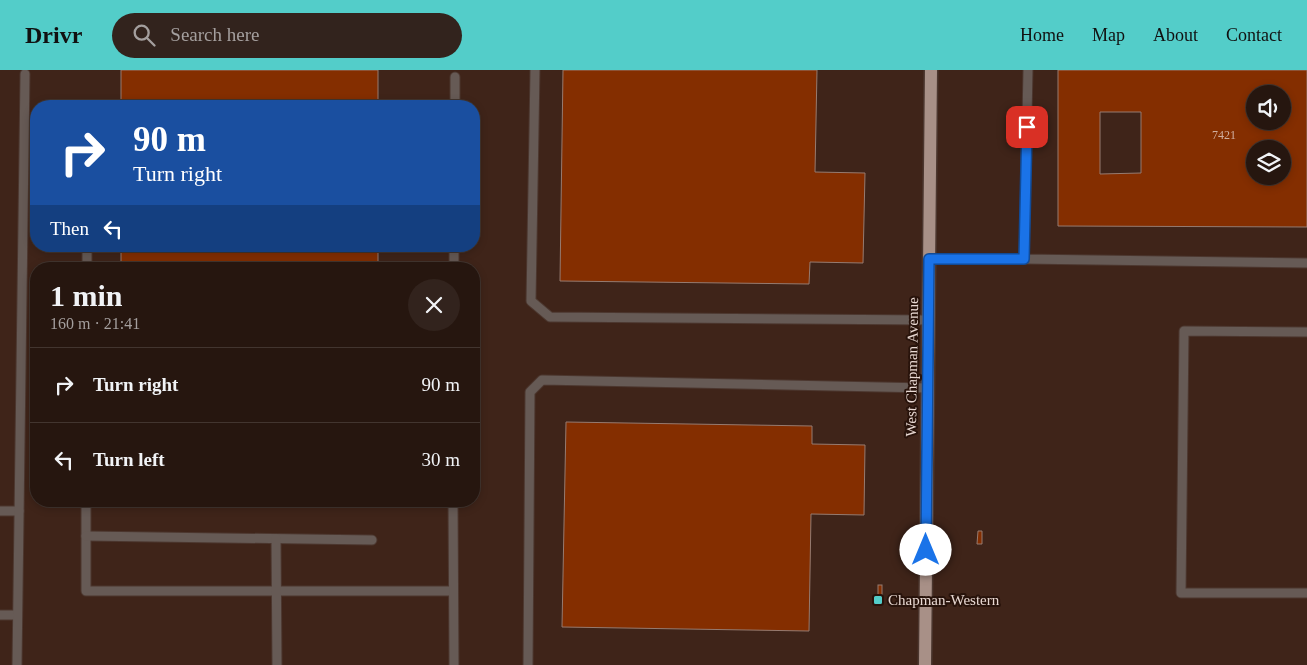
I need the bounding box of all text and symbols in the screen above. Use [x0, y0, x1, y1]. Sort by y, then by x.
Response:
search box [112, 13, 462, 58]
icon: search [130, 21, 158, 49]
text: Drivr [25, 22, 82, 48]
text: Search here [170, 24, 259, 45]
text: Home [1020, 25, 1064, 45]
text: Map [1092, 25, 1125, 45]
text: About [1153, 25, 1198, 45]
text: Contact [1226, 25, 1282, 45]
map controls [1246, 85, 1291, 185]
button: sound [1246, 85, 1291, 130]
pin [1006, 106, 1048, 148]
icon: arrive [1013, 113, 1041, 141]
icon: right [50, 120, 115, 185]
text: 90 m [133, 120, 206, 159]
house number: 7421 [1212, 128, 1236, 142]
button: layers [1246, 140, 1291, 185]
text: Turn right [133, 161, 222, 186]
icon: left [99, 215, 127, 243]
text: Then [50, 218, 89, 239]
text: 1 min [50, 279, 123, 312]
button: close [408, 279, 460, 331]
street label: West Chapman Avenue [903, 297, 921, 437]
text: 160 m · 21:41 [50, 315, 140, 332]
icon: right [50, 371, 78, 399]
text: Turn right [93, 374, 178, 395]
text: 90 m [421, 374, 460, 395]
icon: left [50, 446, 78, 474]
text: Turn left [93, 449, 165, 470]
text: 30 m [421, 449, 460, 470]
position arrow [899, 523, 951, 575]
place label: Chapman-Western [888, 592, 1000, 608]
marker: Chapman-Western [872, 594, 884, 606]

